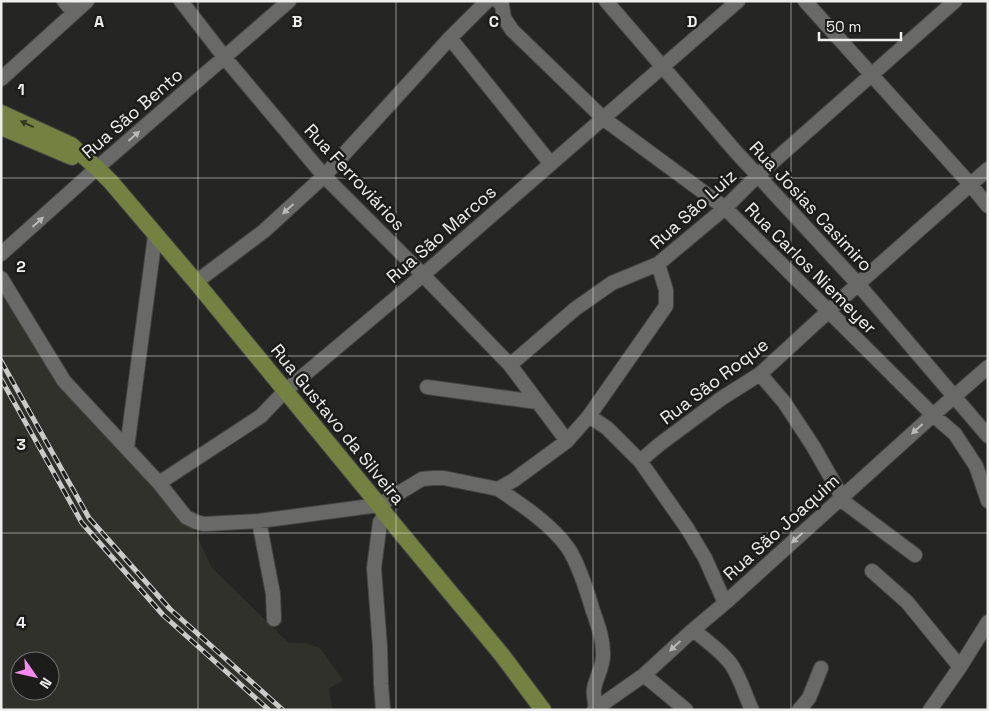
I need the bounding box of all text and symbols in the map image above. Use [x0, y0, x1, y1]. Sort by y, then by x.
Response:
scale bar [819, 10, 902, 42]
text: A [94, 11, 104, 32]
text: B [292, 11, 302, 32]
text: C [489, 11, 499, 32]
text: D [687, 11, 697, 32]
text: 50 m [826, 17, 861, 36]
street label: Rua São Bento [77, 63, 187, 163]
text: 1 [17, 79, 25, 100]
street label: Rua Ferroviários [300, 119, 410, 235]
one-way arrow [20, 120, 34, 128]
one-way arrow [128, 130, 140, 142]
street label: Rua Josias Casimiro [745, 136, 877, 276]
street label: Rua São Luiz [645, 164, 741, 254]
street label: Rua São Marcos [381, 180, 501, 288]
street label: Rua Carlos Niemeyer [740, 197, 882, 339]
one-way arrow [283, 203, 295, 215]
one-way arrow [31, 216, 43, 228]
text: 2 [16, 256, 26, 277]
street label: Rua São Roque [655, 333, 773, 429]
street label: Rua Gustavo da Silveira [266, 339, 410, 509]
one-way arrow [911, 423, 923, 435]
text: 3 [16, 434, 26, 455]
street label: Rua São Joaquim [718, 469, 844, 585]
one-way arrow [791, 532, 803, 544]
text: 4 [16, 612, 26, 633]
one-way arrow [670, 640, 682, 652]
north arrow [10, 651, 60, 701]
text: N [36, 674, 56, 692]

